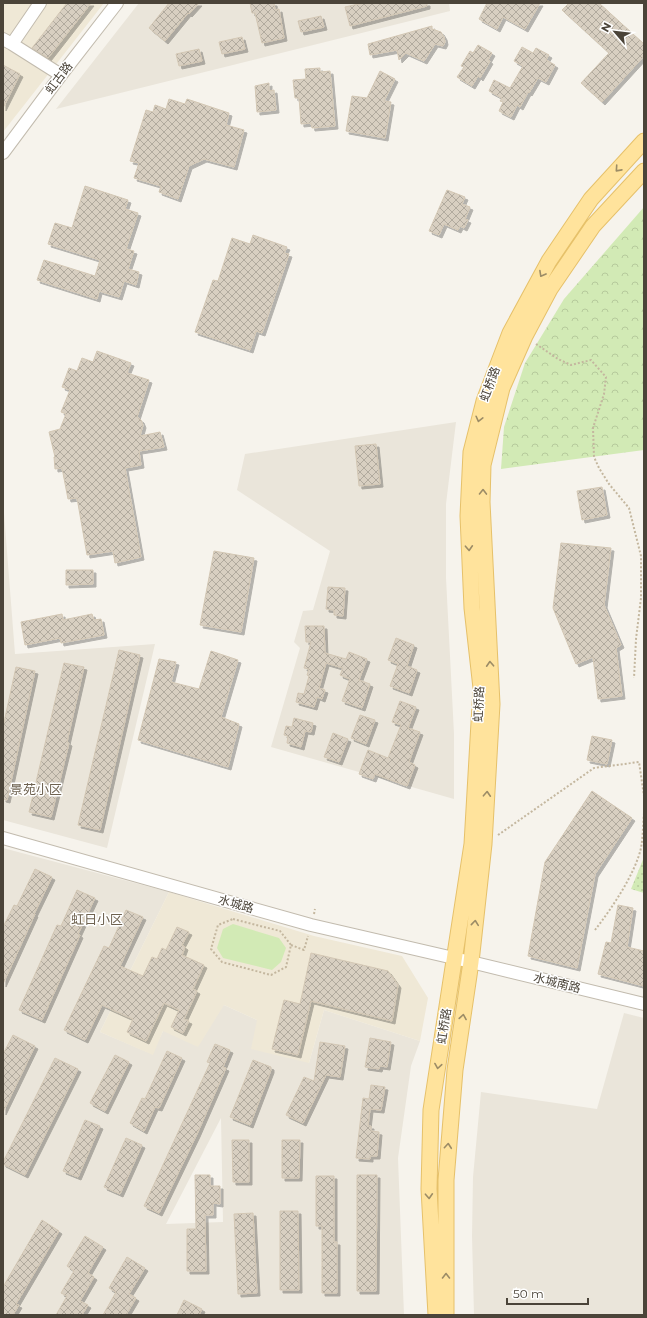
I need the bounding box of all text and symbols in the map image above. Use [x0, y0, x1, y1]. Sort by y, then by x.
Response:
north arrow [595, 12, 635, 52]
text: N [598, 20, 614, 35]
street label: 虹古路 [42, 59, 75, 97]
one-way arrow [616, 165, 623, 172]
one-way arrow [539, 270, 546, 277]
street label: 虹桥路 [476, 364, 503, 403]
one-way arrow [475, 415, 484, 422]
one-way arrow [478, 489, 487, 495]
one-way arrow [465, 545, 473, 551]
one-way arrow [486, 661, 495, 667]
street label: 虹桥路 [470, 686, 487, 722]
district label: 景苑小区 [10, 781, 62, 797]
one-way arrow [482, 791, 491, 797]
street label: 水城路 [217, 891, 256, 916]
district label: 虹日小区 [71, 911, 123, 927]
one-way arrow [470, 920, 479, 926]
street label: 水城南路 [532, 969, 582, 996]
street label: 虹桥路 [433, 1007, 454, 1045]
one-way arrow [458, 1014, 467, 1020]
one-way arrow [434, 1063, 443, 1069]
one-way arrow [444, 1143, 453, 1149]
one-way arrow [425, 1193, 433, 1199]
one-way arrow [442, 1273, 450, 1279]
scale bar [507, 1280, 588, 1306]
text: 50 m [513, 1286, 544, 1301]

